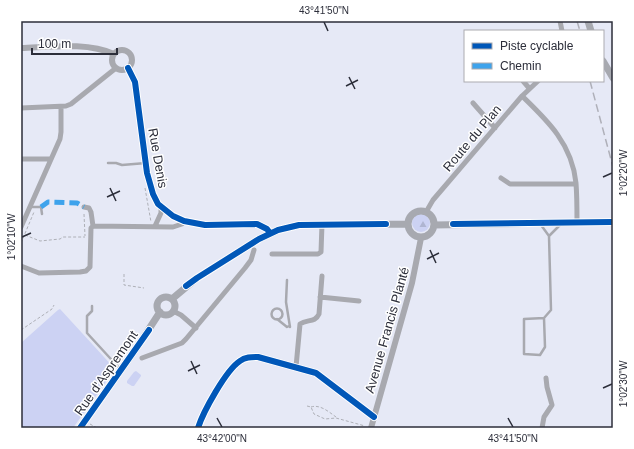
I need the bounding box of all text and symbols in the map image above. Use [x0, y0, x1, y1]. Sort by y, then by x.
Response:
text: 43°41'50"N [299, 5, 349, 16]
scale bar [32, 30, 117, 56]
legend [464, 30, 604, 82]
text: 100 m [38, 37, 71, 51]
text: Piste cyclable [500, 39, 574, 53]
text: Chemin [500, 59, 541, 73]
street label: Route du Plan [440, 102, 504, 174]
street label: Rue Denis [145, 127, 171, 190]
text: 1°02'20"W [618, 149, 629, 196]
text: 1°02'10"W [6, 213, 17, 260]
street label: Avenue Francis Planté [362, 265, 412, 395]
street label: Rue d'Aspremont [71, 327, 141, 418]
text: 1°02'30"W [618, 360, 629, 407]
text: 43°42'00"N [197, 433, 247, 444]
text: 43°41'50"N [488, 433, 538, 444]

